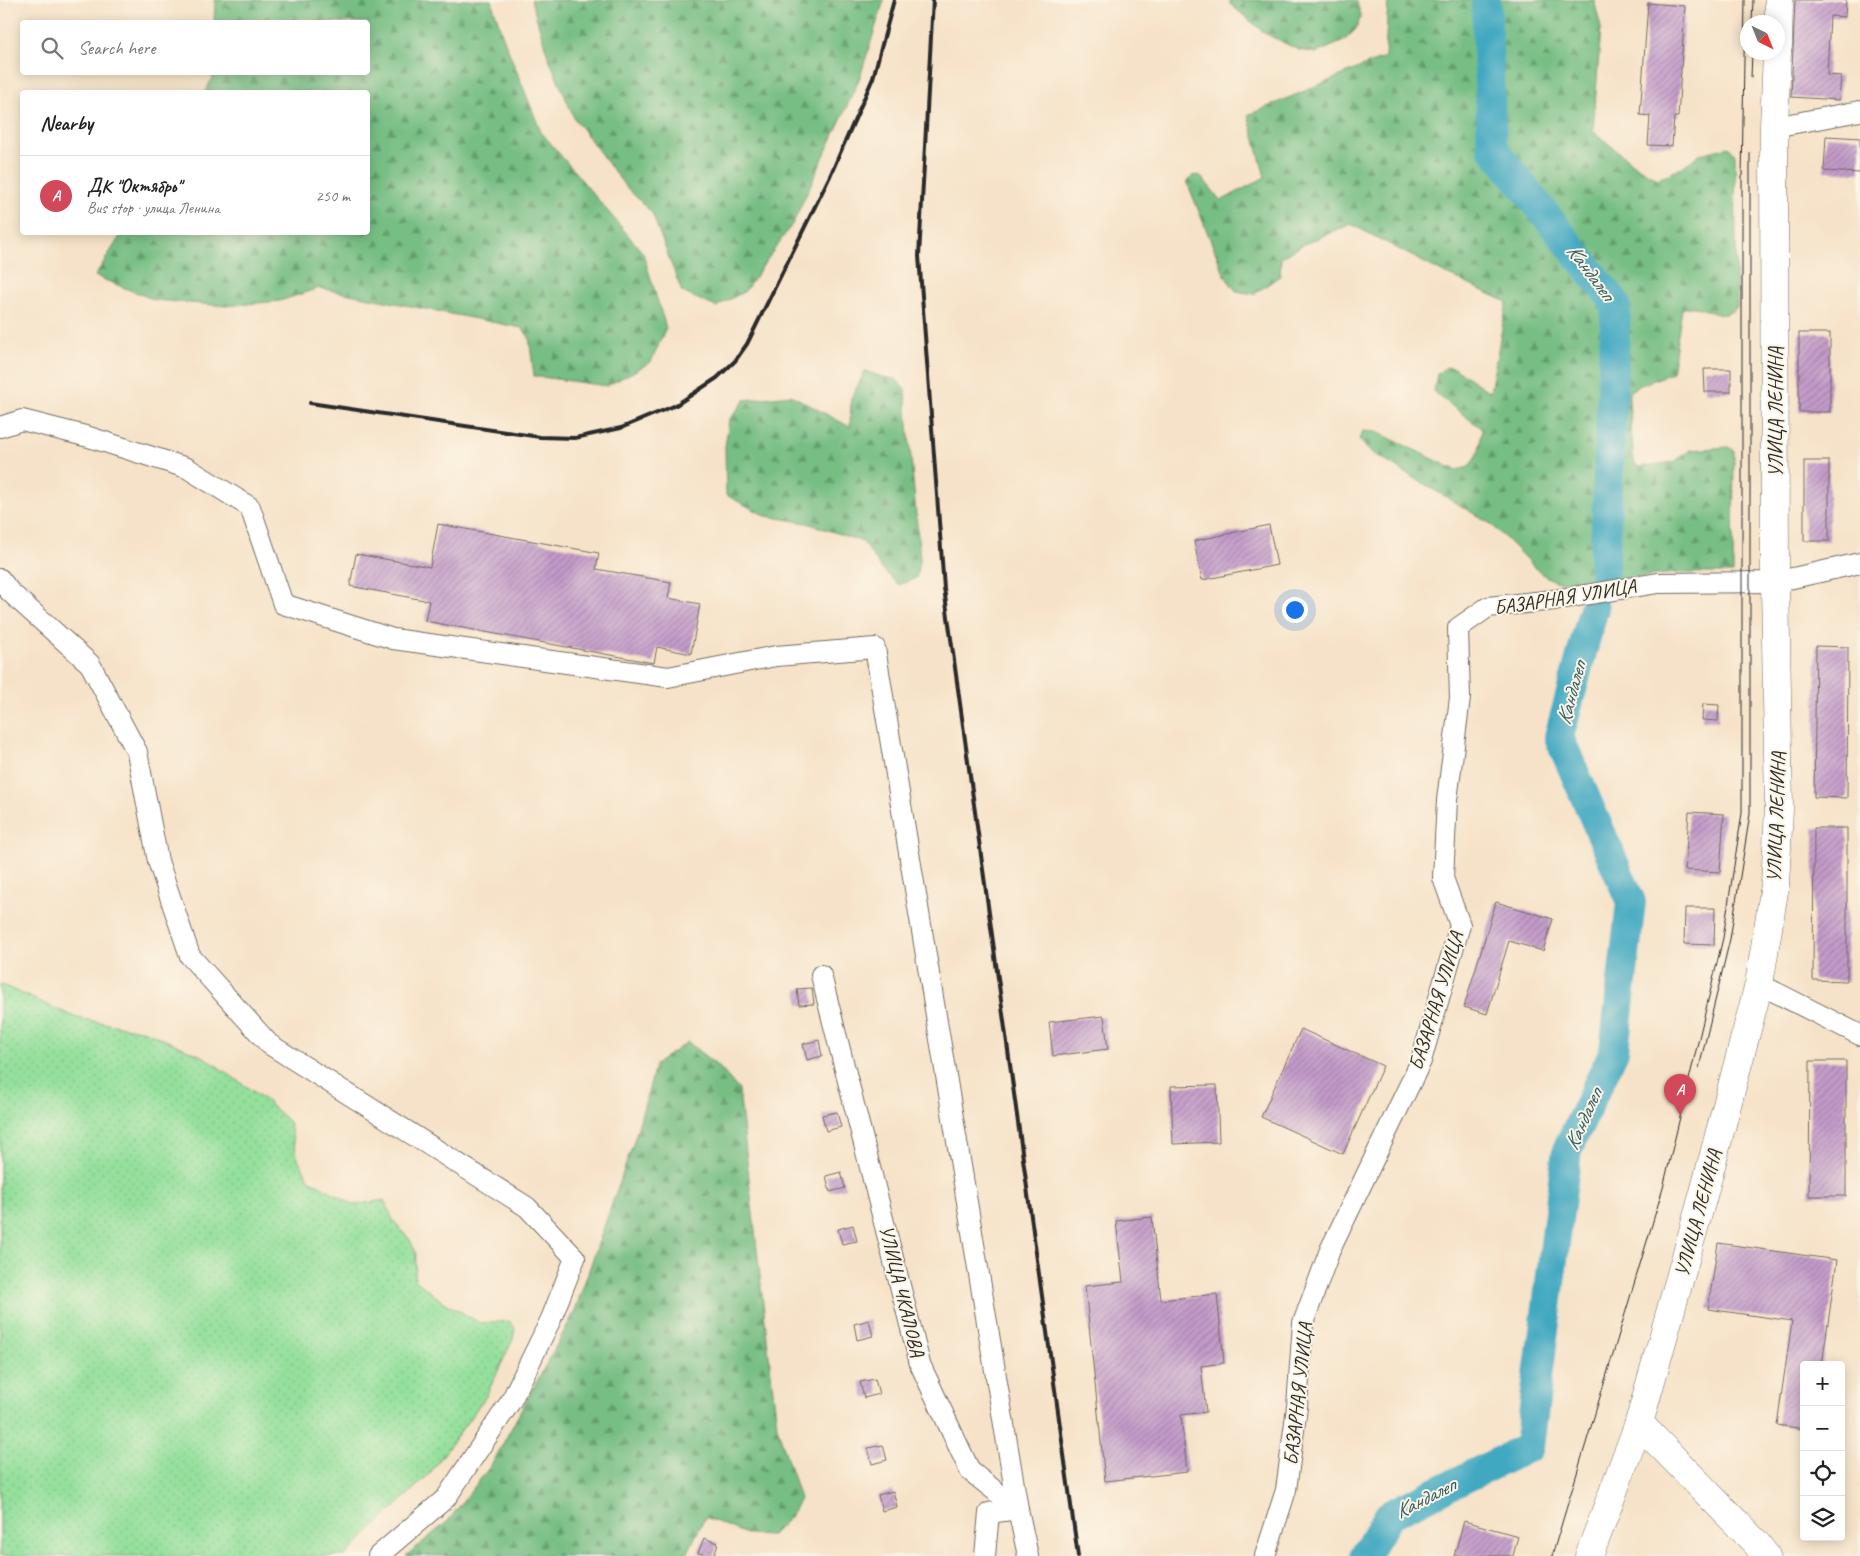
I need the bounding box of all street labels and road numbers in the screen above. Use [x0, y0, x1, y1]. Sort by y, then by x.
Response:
street label: УЛИЦА ЛЕНИНА [1763, 346, 1788, 477]
street label: БАЗАРНАЯ УЛИЦА [1492, 573, 1639, 621]
street label: УЛИЦА ЛЕНИНА [1761, 750, 1791, 883]
street label: БАЗАРНАЯ УЛИЦА [1403, 928, 1469, 1073]
street label: УЛИЦА ЛЕНИНА [1669, 1146, 1727, 1279]
street label: УЛИЦА ЧКАЛОВА [874, 1223, 931, 1360]
street label: БАЗАРНАЯ УЛИЦА [1278, 1321, 1318, 1467]

